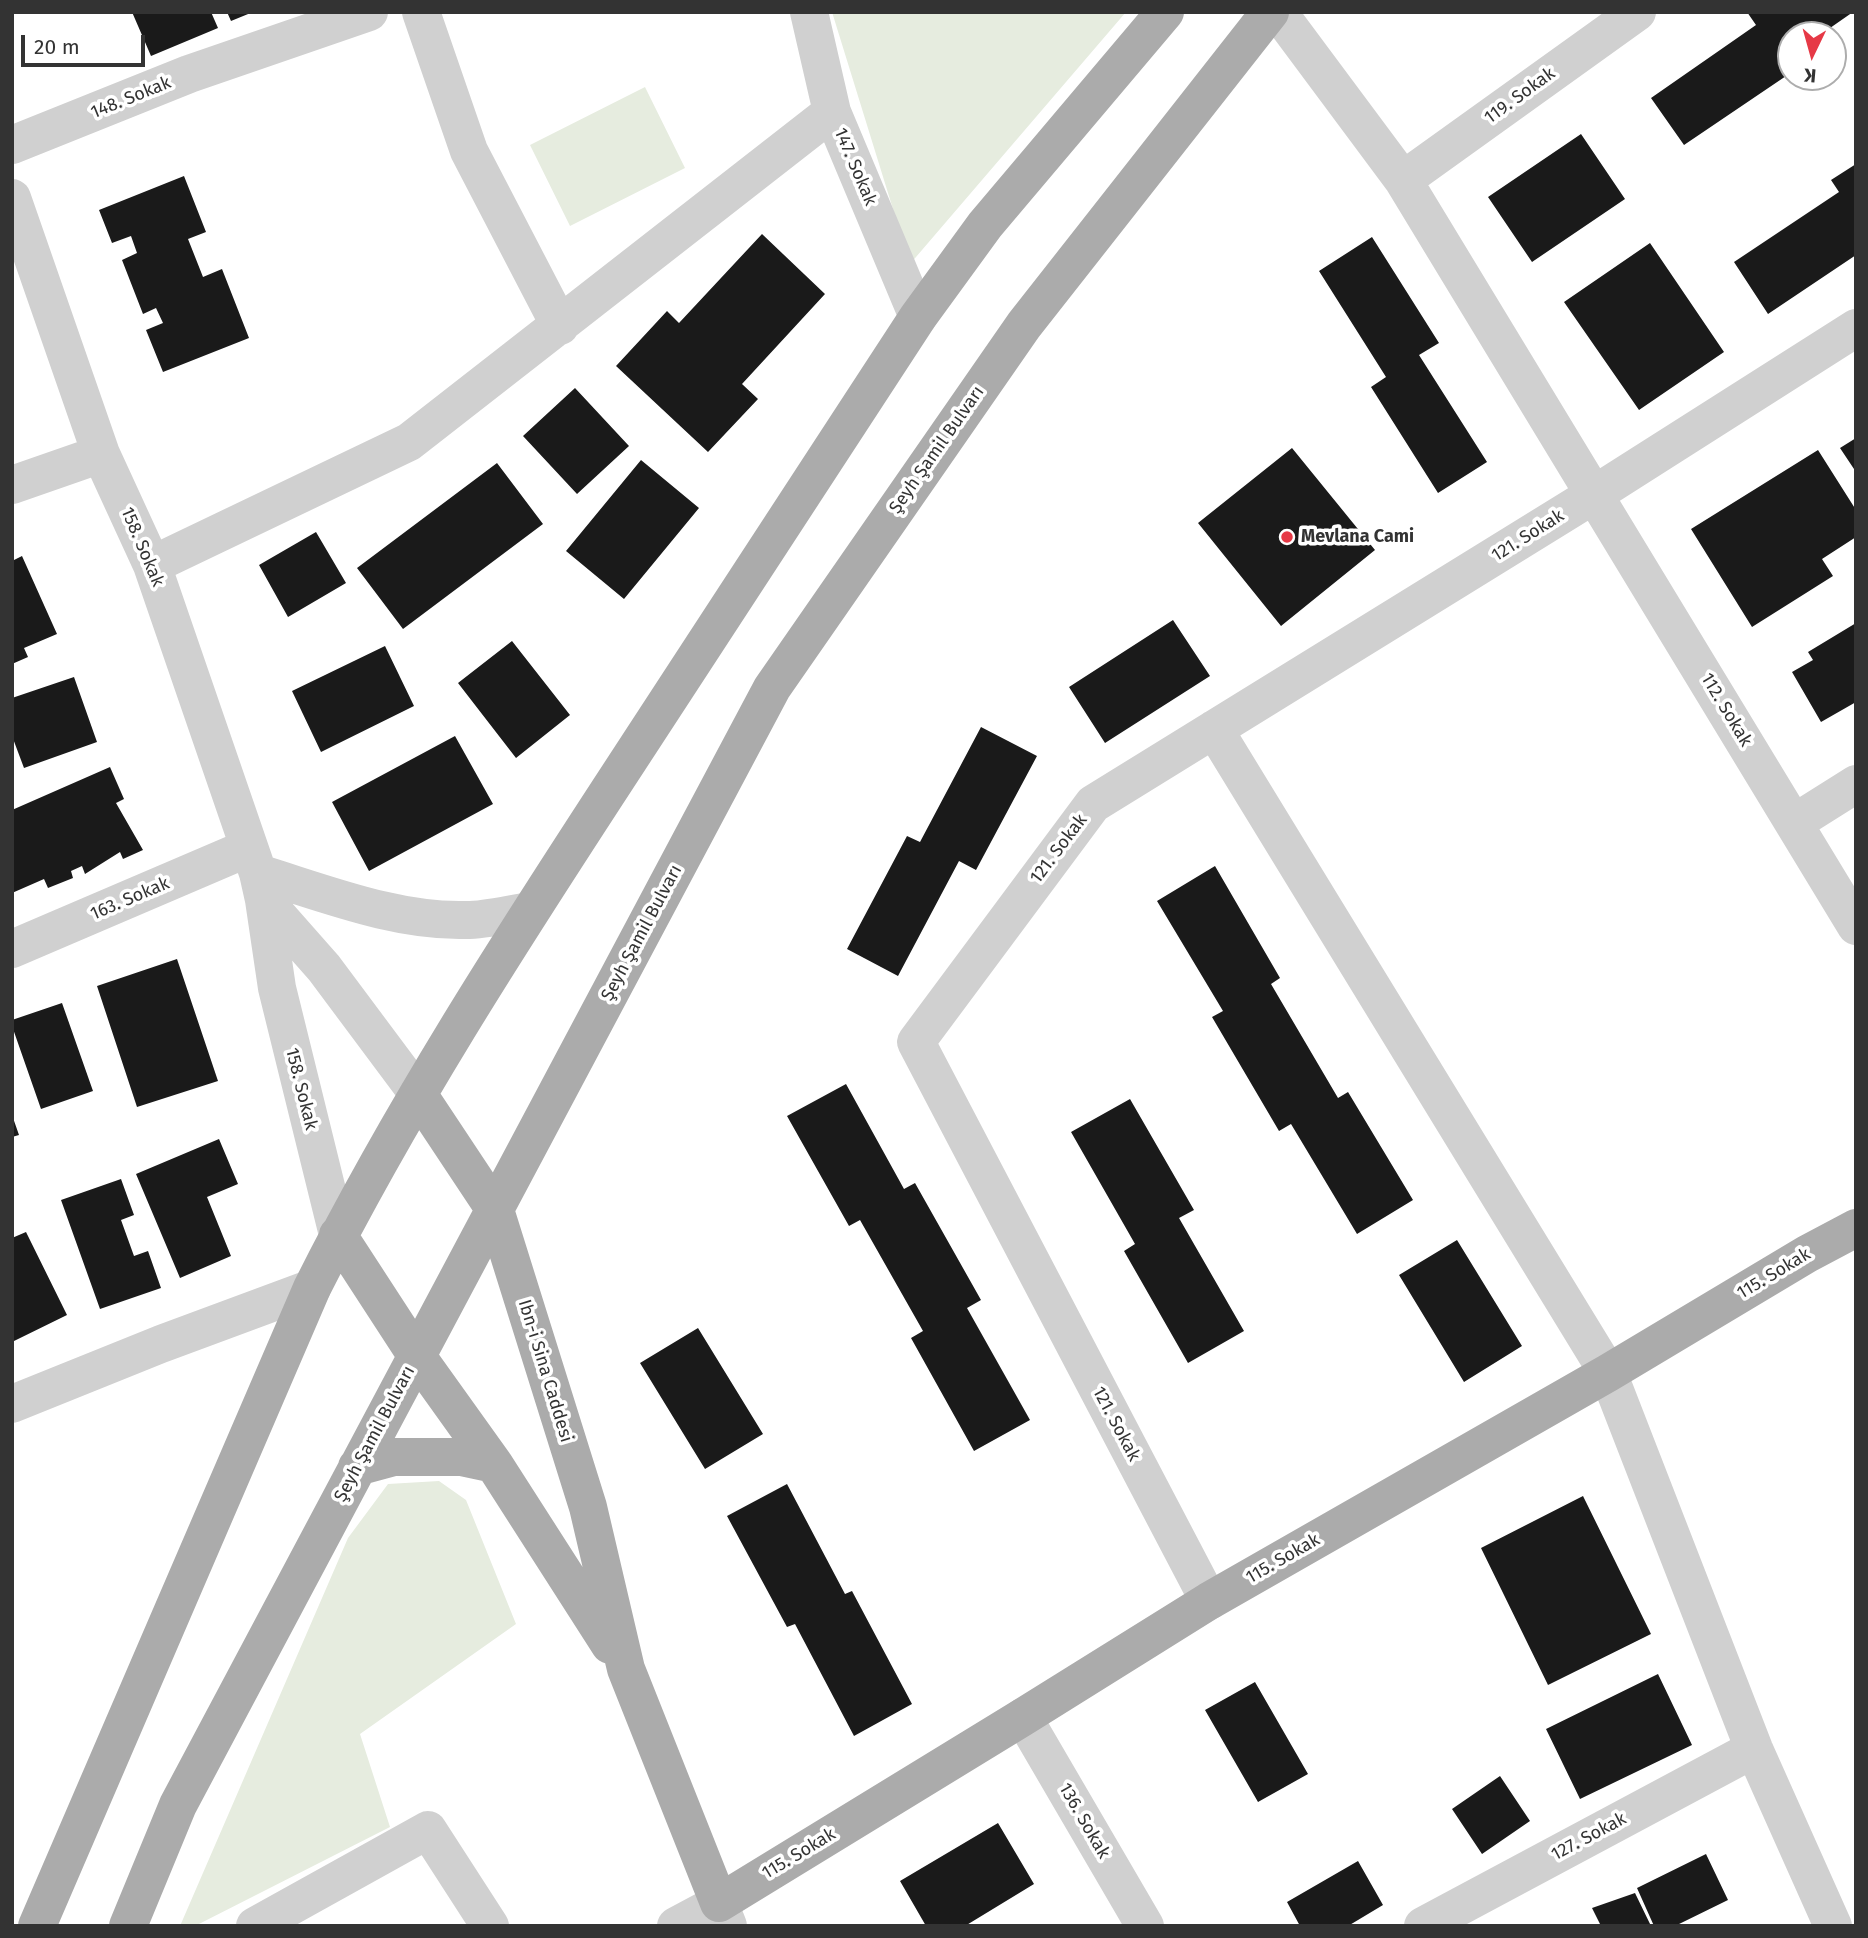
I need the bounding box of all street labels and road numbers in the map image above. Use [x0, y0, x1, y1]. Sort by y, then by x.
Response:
street label: 119. Sokak [1480, 63, 1560, 129]
street label: 148. Sokak [88, 72, 174, 124]
street label: 147. Sokak [829, 125, 881, 209]
street label: Şeyh Şamil Bulvarı [885, 382, 989, 518]
street label: 158. Sokak [116, 504, 168, 590]
street label: 121. Sokak [1488, 505, 1568, 567]
street label: 112. Sokak [1696, 669, 1756, 751]
street label: 121. Sokak [1026, 810, 1092, 888]
street label: Şeyh Şamil Bulvarı [597, 861, 687, 1005]
street label: 163. Sokak [87, 873, 173, 925]
street label: 158. Sokak [280, 1046, 322, 1132]
street label: 115. Sokak [1733, 1244, 1815, 1304]
street label: Ibn-i Sina Caddesi [513, 1297, 577, 1445]
street label: Şeyh Şamil Bulvarı [330, 1362, 420, 1506]
street label: 121. Sokak [1087, 1383, 1145, 1465]
street label: 115. Sokak [1242, 1529, 1324, 1589]
street label: 136. Sokak [1054, 1779, 1114, 1863]
street label: 127. Sokak [1548, 1808, 1630, 1866]
street label: 115. Sokak [758, 1824, 840, 1884]

